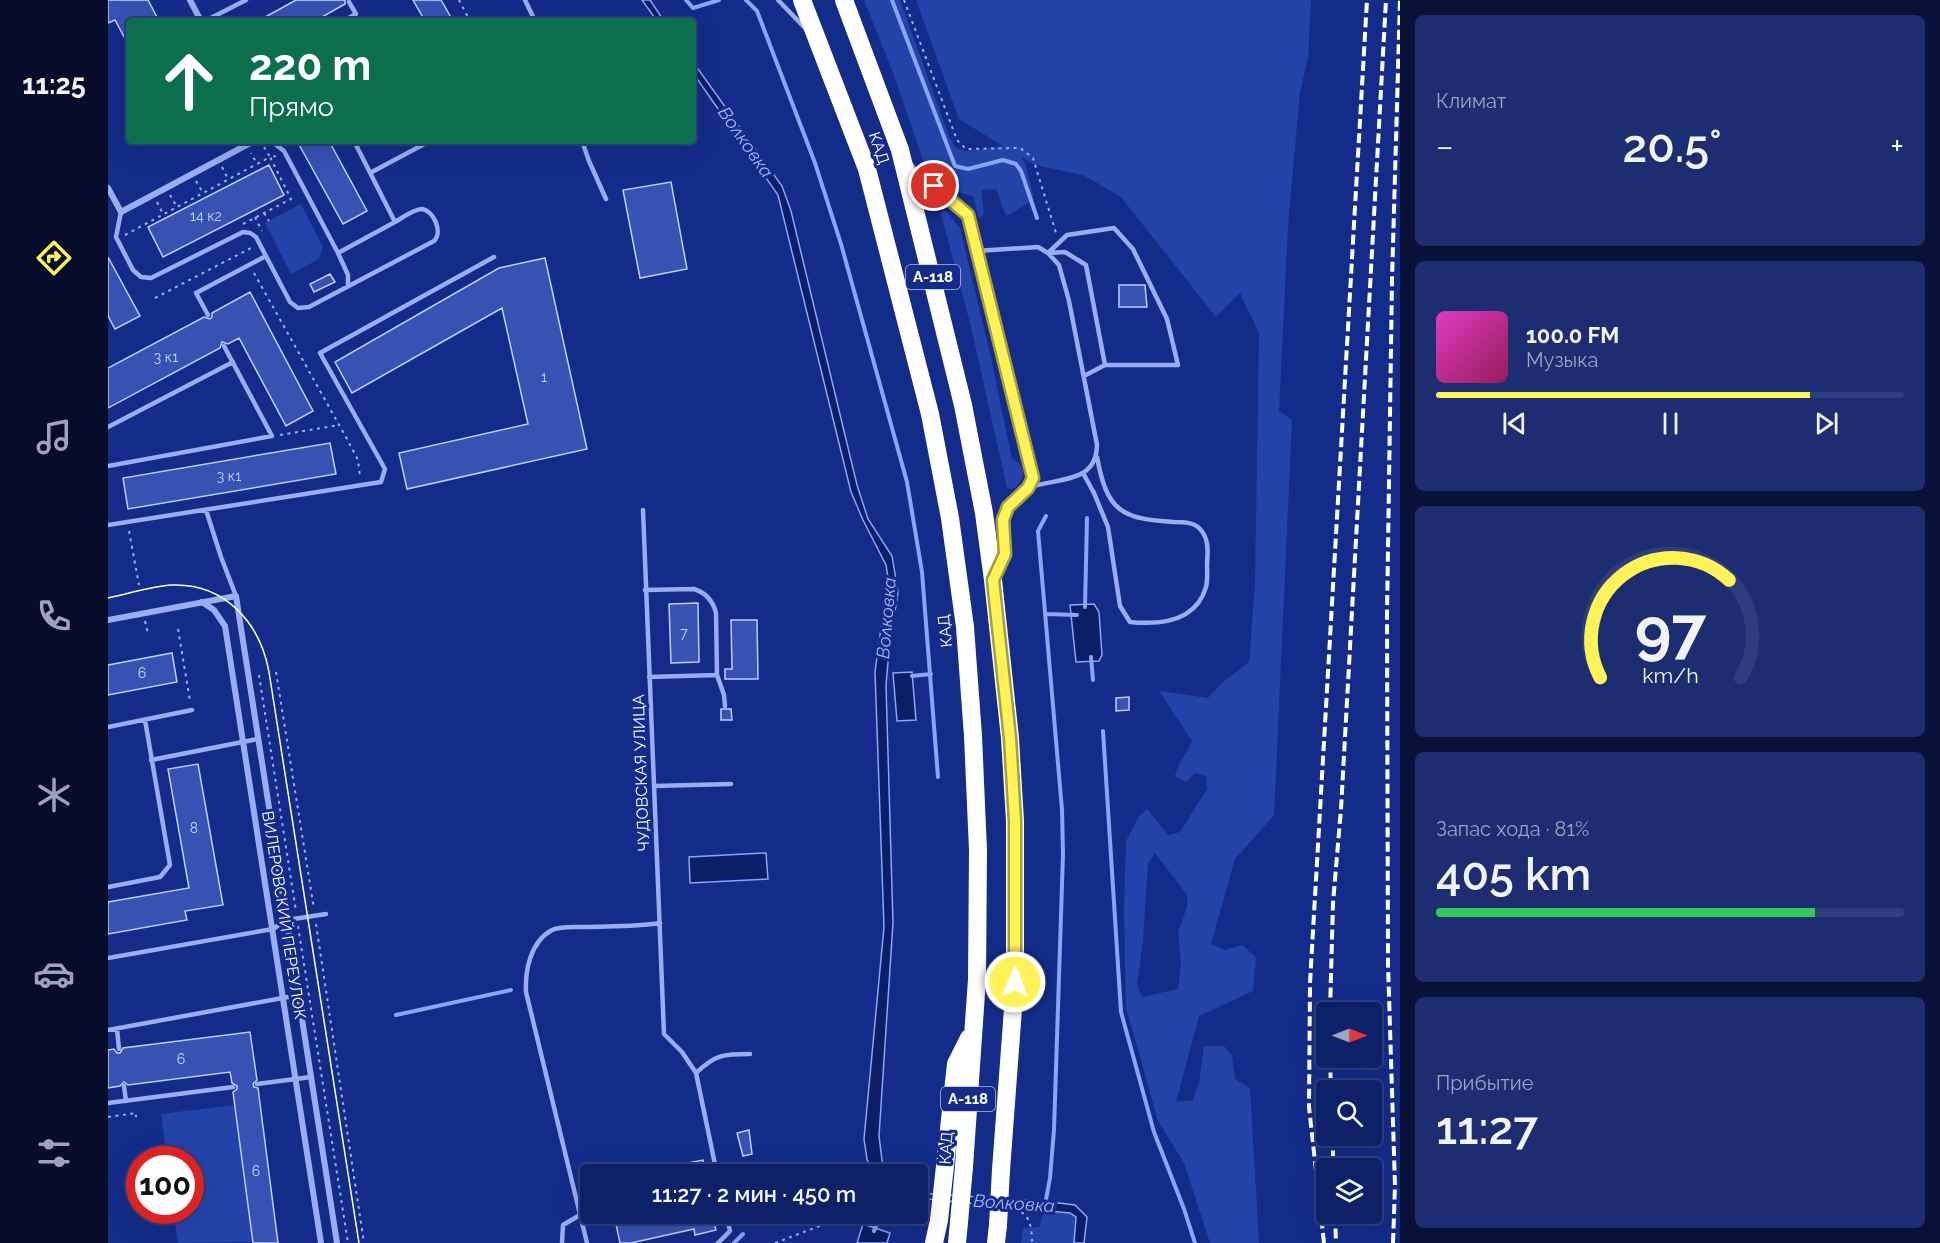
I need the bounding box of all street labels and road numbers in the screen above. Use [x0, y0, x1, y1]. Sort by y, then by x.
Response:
street label: КАД [865, 129, 893, 167]
road number: А-118 [906, 265, 960, 289]
street label: КАД [934, 614, 956, 648]
street label: ЧУДОВСКАЯ УЛИЦА [629, 694, 653, 852]
street label: ВИЛЕРОВСКИЙ ПЕРЕУЛОК [258, 809, 310, 1021]
road number: А-118 [941, 1087, 995, 1111]
street label: КАД [935, 1131, 957, 1165]

